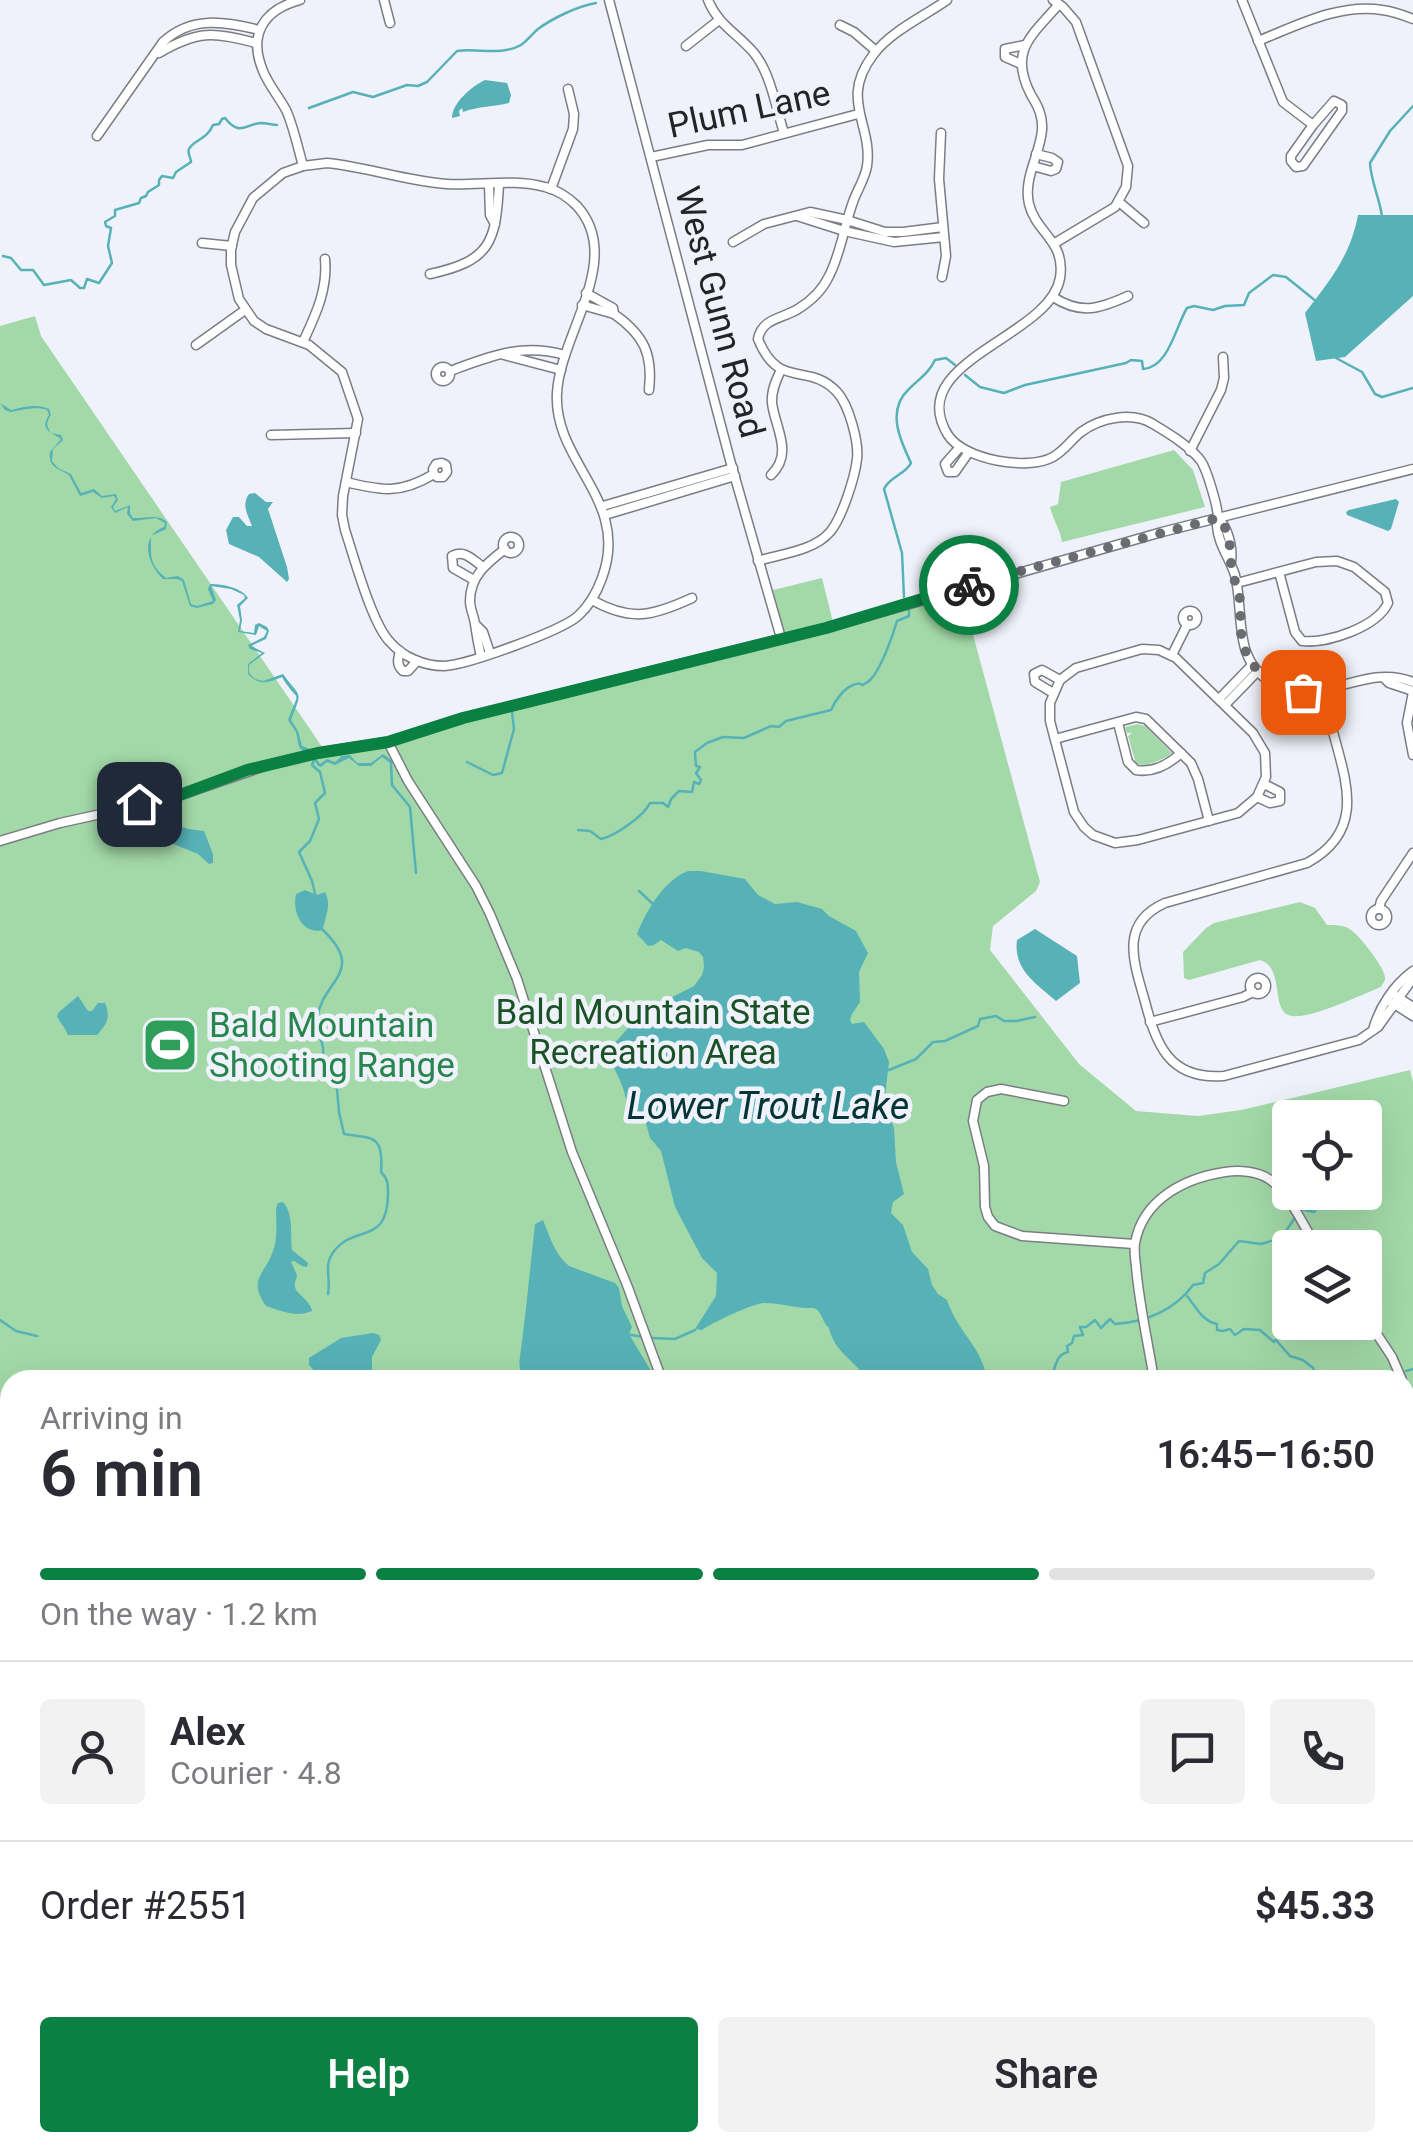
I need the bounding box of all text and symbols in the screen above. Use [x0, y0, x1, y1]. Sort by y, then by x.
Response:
street label: Plum Lane [664, 72, 834, 147]
street label: West Gunn Road [666, 182, 773, 442]
courier [919, 535, 1019, 635]
icon: bike [942, 558, 997, 613]
pin [1261, 650, 1346, 735]
icon: bag [1276, 665, 1331, 720]
pin [97, 762, 182, 847]
icon: home [112, 777, 167, 832]
park label: Bald Mountain State Recreation Area [495, 992, 811, 1073]
place label: Bald Mountain Shooting Range [209, 1005, 455, 1086]
sports icon: Bald Mountain Shooting Range [140, 1015, 200, 1075]
water label: Lower Trout Lake [627, 1084, 909, 1128]
map controls [1272, 1100, 1382, 1340]
button: locate [1272, 1100, 1382, 1210]
button: layers [1272, 1230, 1382, 1340]
text: Arriving in [40, 1399, 183, 1437]
text: 16:45–16:50 [1156, 1433, 1375, 1477]
text: 6 min [40, 1436, 203, 1512]
text: On the way · 1.2 km [40, 1595, 318, 1633]
button: person [40, 1699, 145, 1804]
button: chat [1140, 1699, 1245, 1804]
button: phone [1270, 1699, 1375, 1804]
text: Alex [170, 1710, 245, 1754]
text: Courier · 4.8 [170, 1754, 342, 1792]
text: Order #2551 [40, 1884, 251, 1928]
text: $45.33 [1255, 1884, 1375, 1928]
button: Help [40, 2017, 698, 2132]
button: Share [718, 2017, 1375, 2132]

